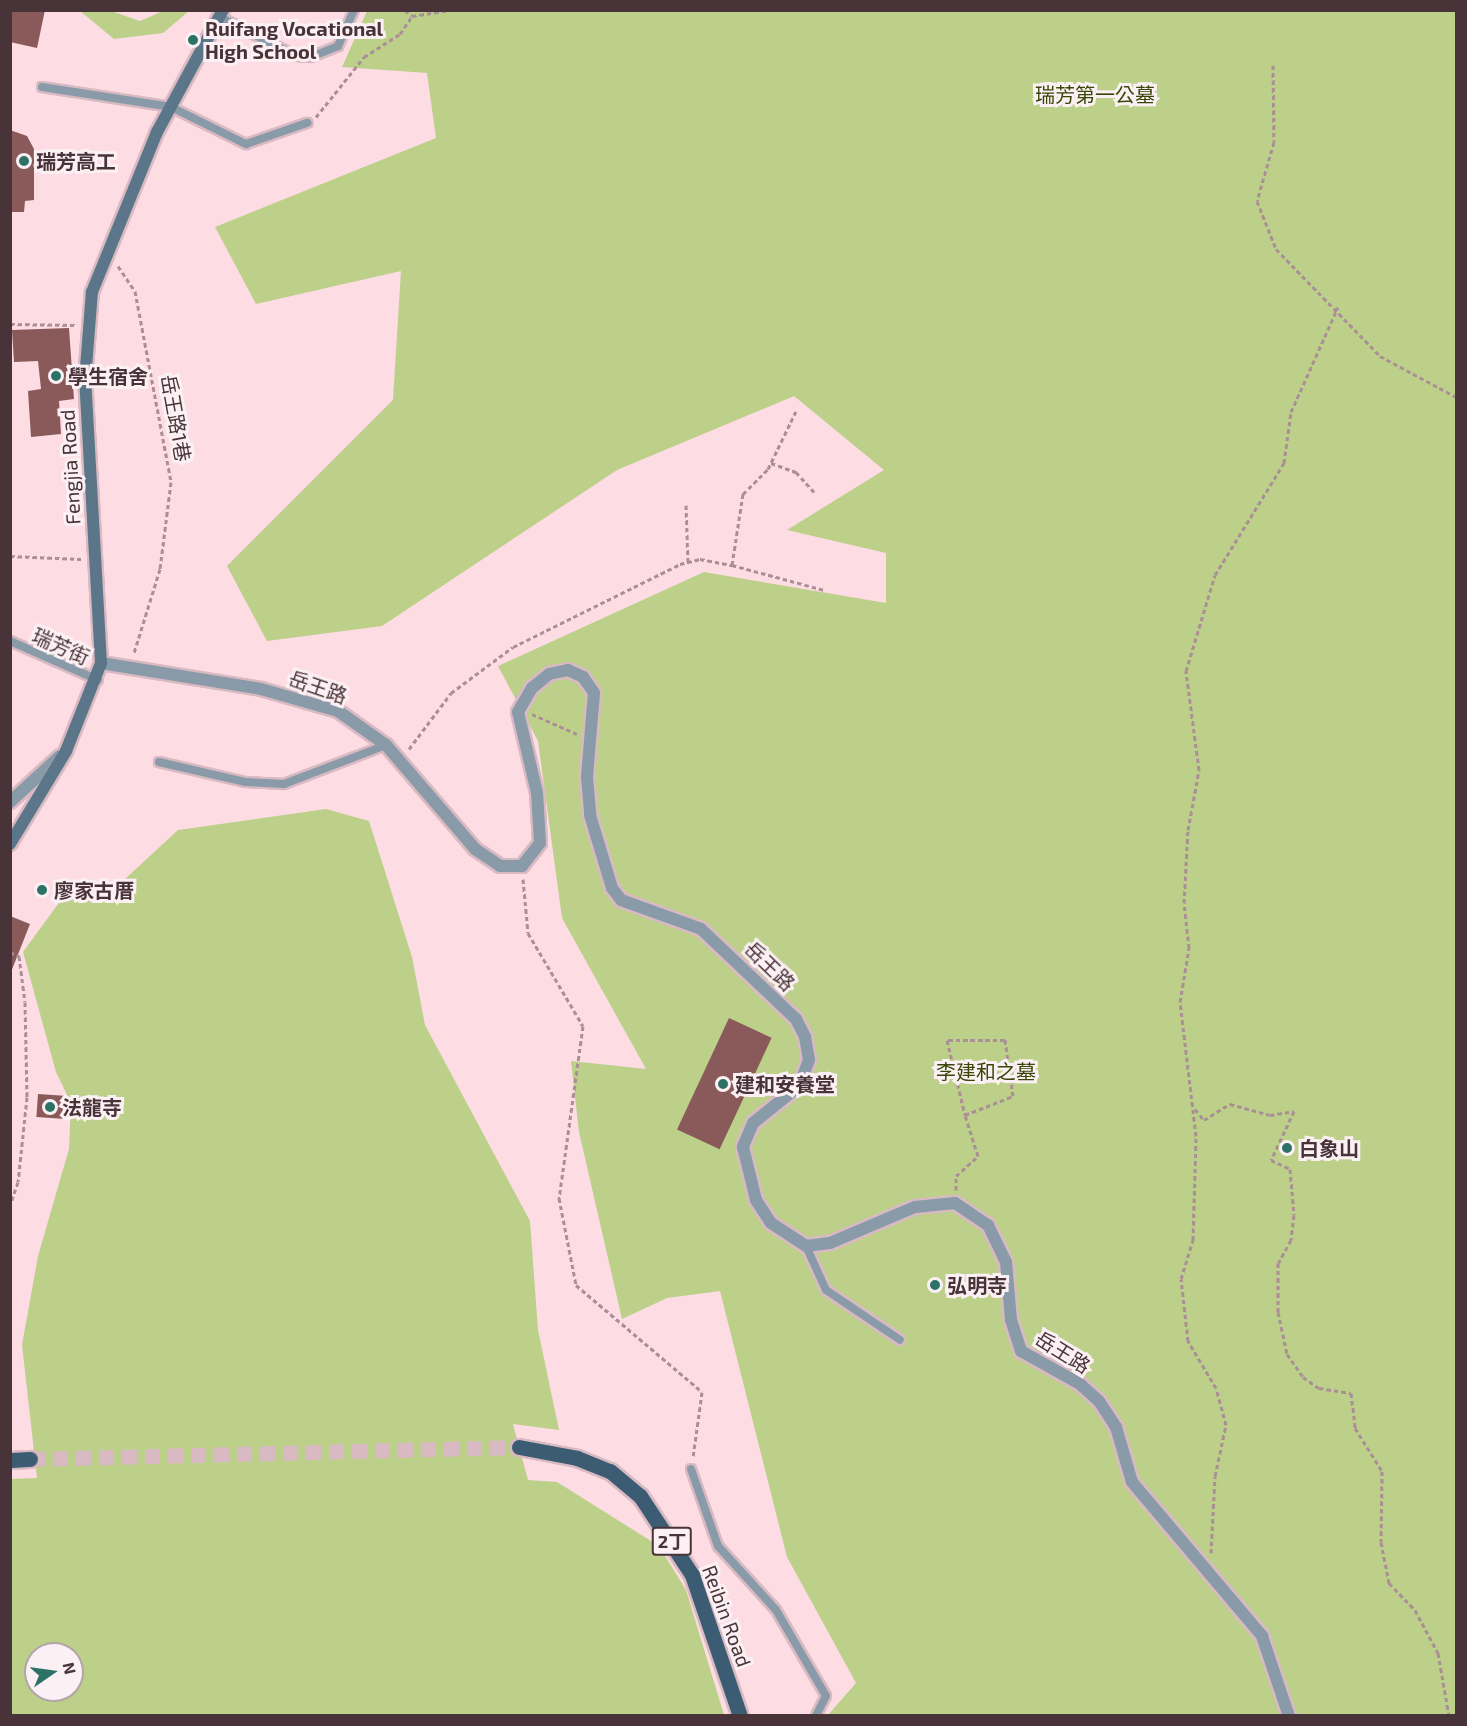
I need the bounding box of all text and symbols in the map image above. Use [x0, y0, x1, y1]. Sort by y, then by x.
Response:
place label: Ruifang Vocational High School [205, 16, 384, 63]
marker: Ruifang Vocational High School [186, 33, 200, 47]
park label: 瑞芳第一公墓 [1035, 82, 1155, 106]
place label: 瑞芳高工 [36, 149, 116, 173]
marker: 瑞芳高工 [17, 154, 31, 168]
place label: 學生宿舍 [68, 364, 148, 388]
marker: 學生宿舍 [49, 369, 63, 383]
street label: 岳王路1巷 [157, 373, 195, 463]
street label: Fengjia Road [55, 409, 85, 525]
street label: 瑞芳街 [29, 623, 93, 669]
street label: 岳王路 [286, 666, 350, 708]
place label: 廖家古厝 [54, 878, 134, 902]
marker: 廖家古厝 [35, 883, 49, 897]
street label: 岳王路 [740, 937, 800, 995]
park label: 李建和之墓 [936, 1059, 1036, 1083]
place label: 建和安養堂 [735, 1072, 835, 1096]
marker: 建和安養堂 [716, 1077, 730, 1091]
place label: 法龍寺 [62, 1095, 122, 1119]
marker: 法龍寺 [43, 1100, 57, 1114]
place label: 白象山 [1299, 1136, 1359, 1160]
marker: 白象山 [1280, 1141, 1294, 1155]
place label: 弘明寺 [947, 1273, 1007, 1297]
marker: 弘明寺 [928, 1278, 942, 1292]
street label: 岳王路 [1031, 1326, 1095, 1378]
road number: 2丁 [651, 1526, 693, 1556]
street label: Reibin Road [698, 1562, 756, 1670]
north arrow [24, 1642, 84, 1702]
text: N [60, 1661, 81, 1676]

